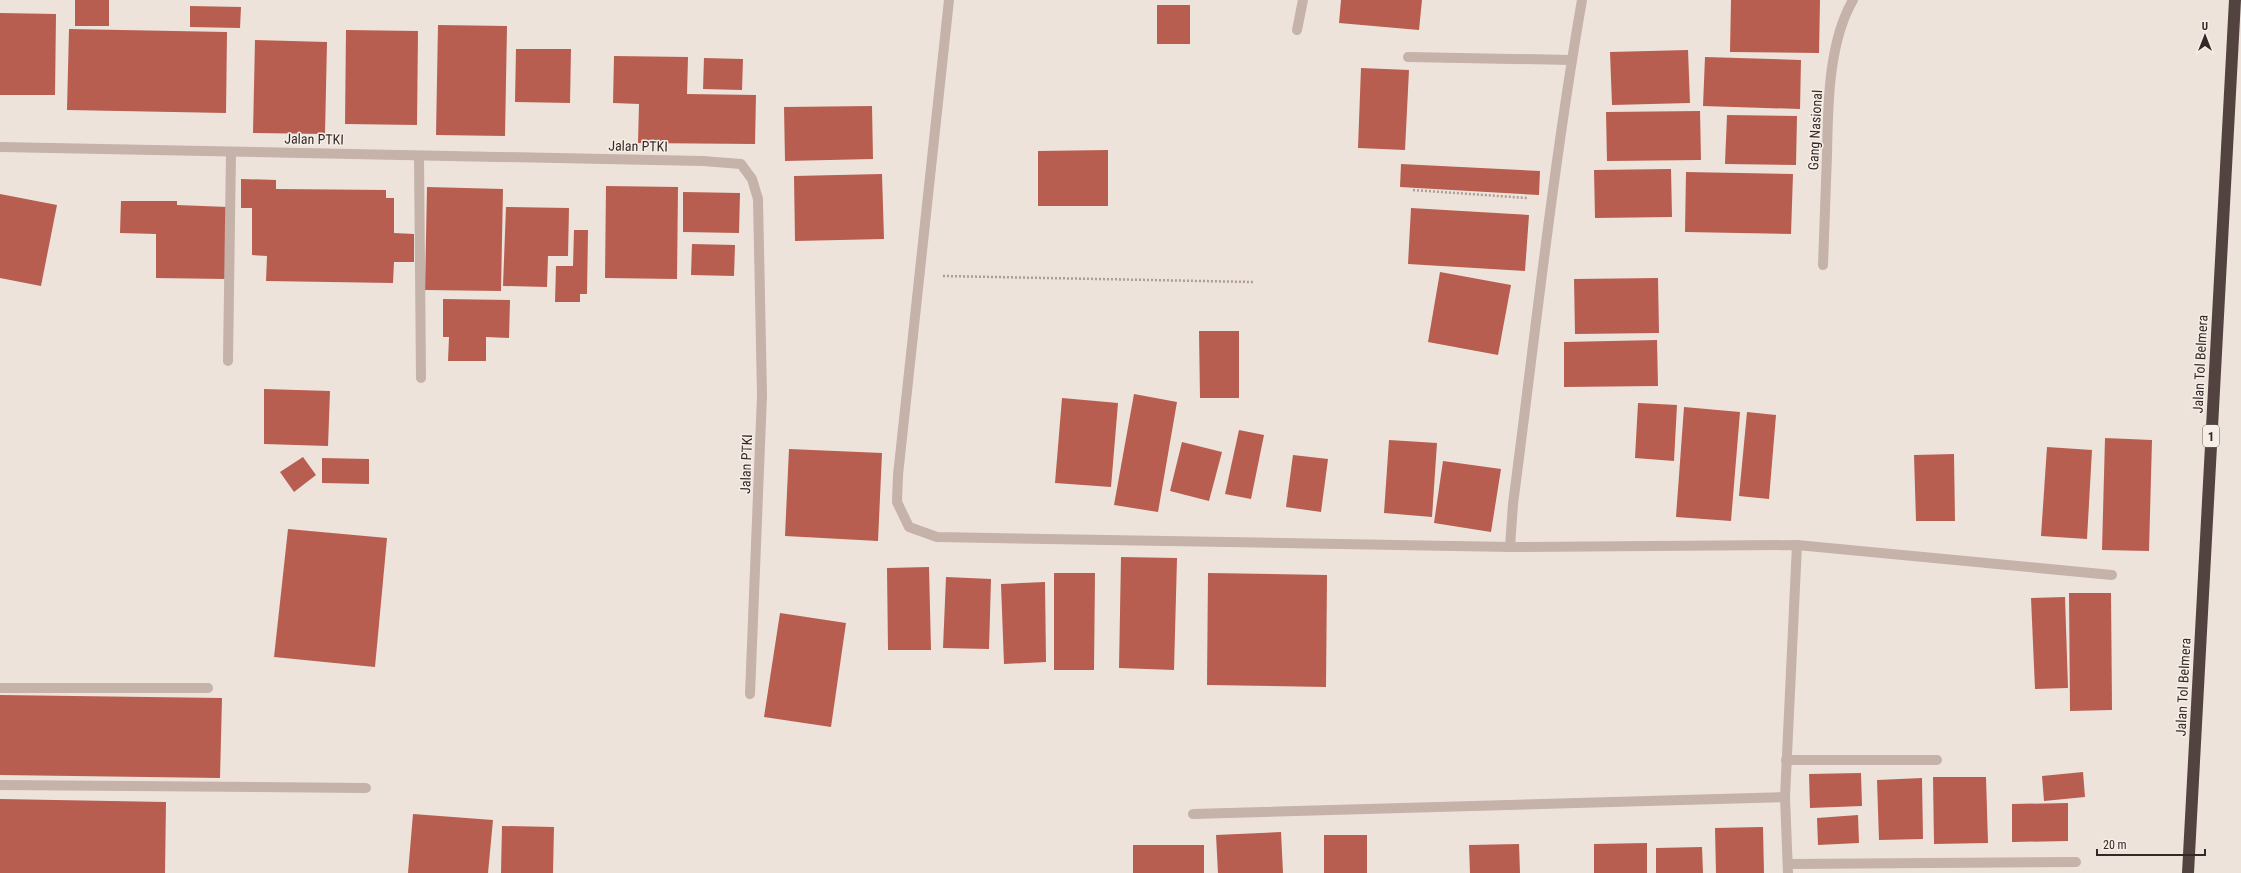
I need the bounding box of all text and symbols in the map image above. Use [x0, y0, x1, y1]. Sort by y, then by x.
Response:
north arrow [2185, 16, 2225, 56]
text: U [2202, 20, 2208, 33]
street label: Gang Nasional [1805, 89, 1825, 171]
street label: Jalan PTKI [284, 130, 344, 148]
street label: Jalan PTKI [608, 137, 668, 155]
street label: Jalan Tol Belmera [2189, 314, 2211, 414]
road number: 1 [2203, 425, 2219, 447]
street label: Jalan PTKI [737, 434, 755, 494]
street label: Jalan Tol Belmera [2172, 637, 2194, 737]
scale bar [2097, 831, 2205, 857]
text: 20 m [2103, 838, 2127, 852]

